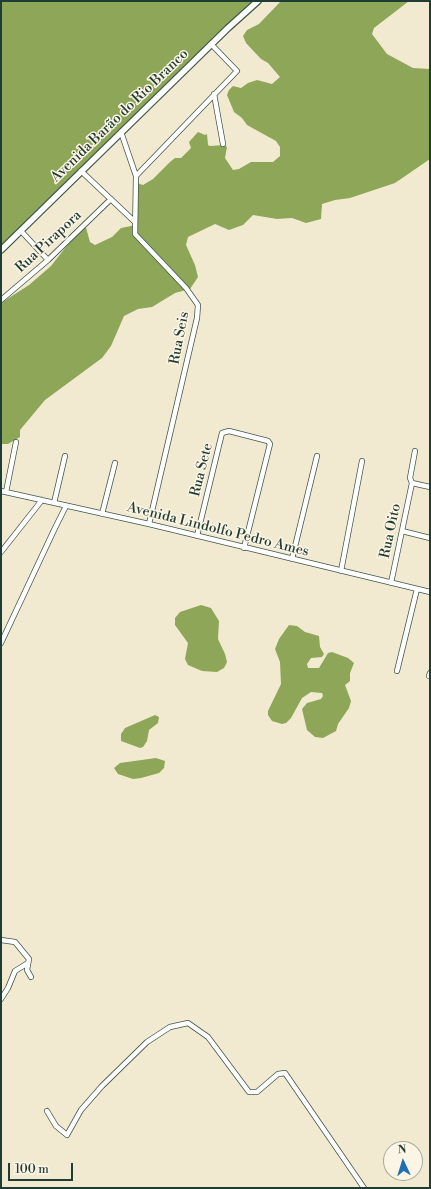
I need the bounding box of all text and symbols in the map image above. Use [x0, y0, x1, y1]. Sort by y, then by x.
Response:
street label: Avenida Barão do Rio Branco [48, 46, 192, 186]
street label: Rua Pirapora [13, 207, 85, 277]
street label: Rua Seis [167, 310, 193, 366]
street label: Rua Sete [187, 441, 217, 499]
street label: Avenida Lindolfo Pedro Ames [125, 499, 311, 561]
street label: Rua Oito [377, 502, 405, 560]
north arrow [383, 1141, 423, 1181]
text: N [397, 1143, 407, 1157]
scale bar [10, 1155, 75, 1181]
text: 100 m [15, 1162, 49, 1177]

